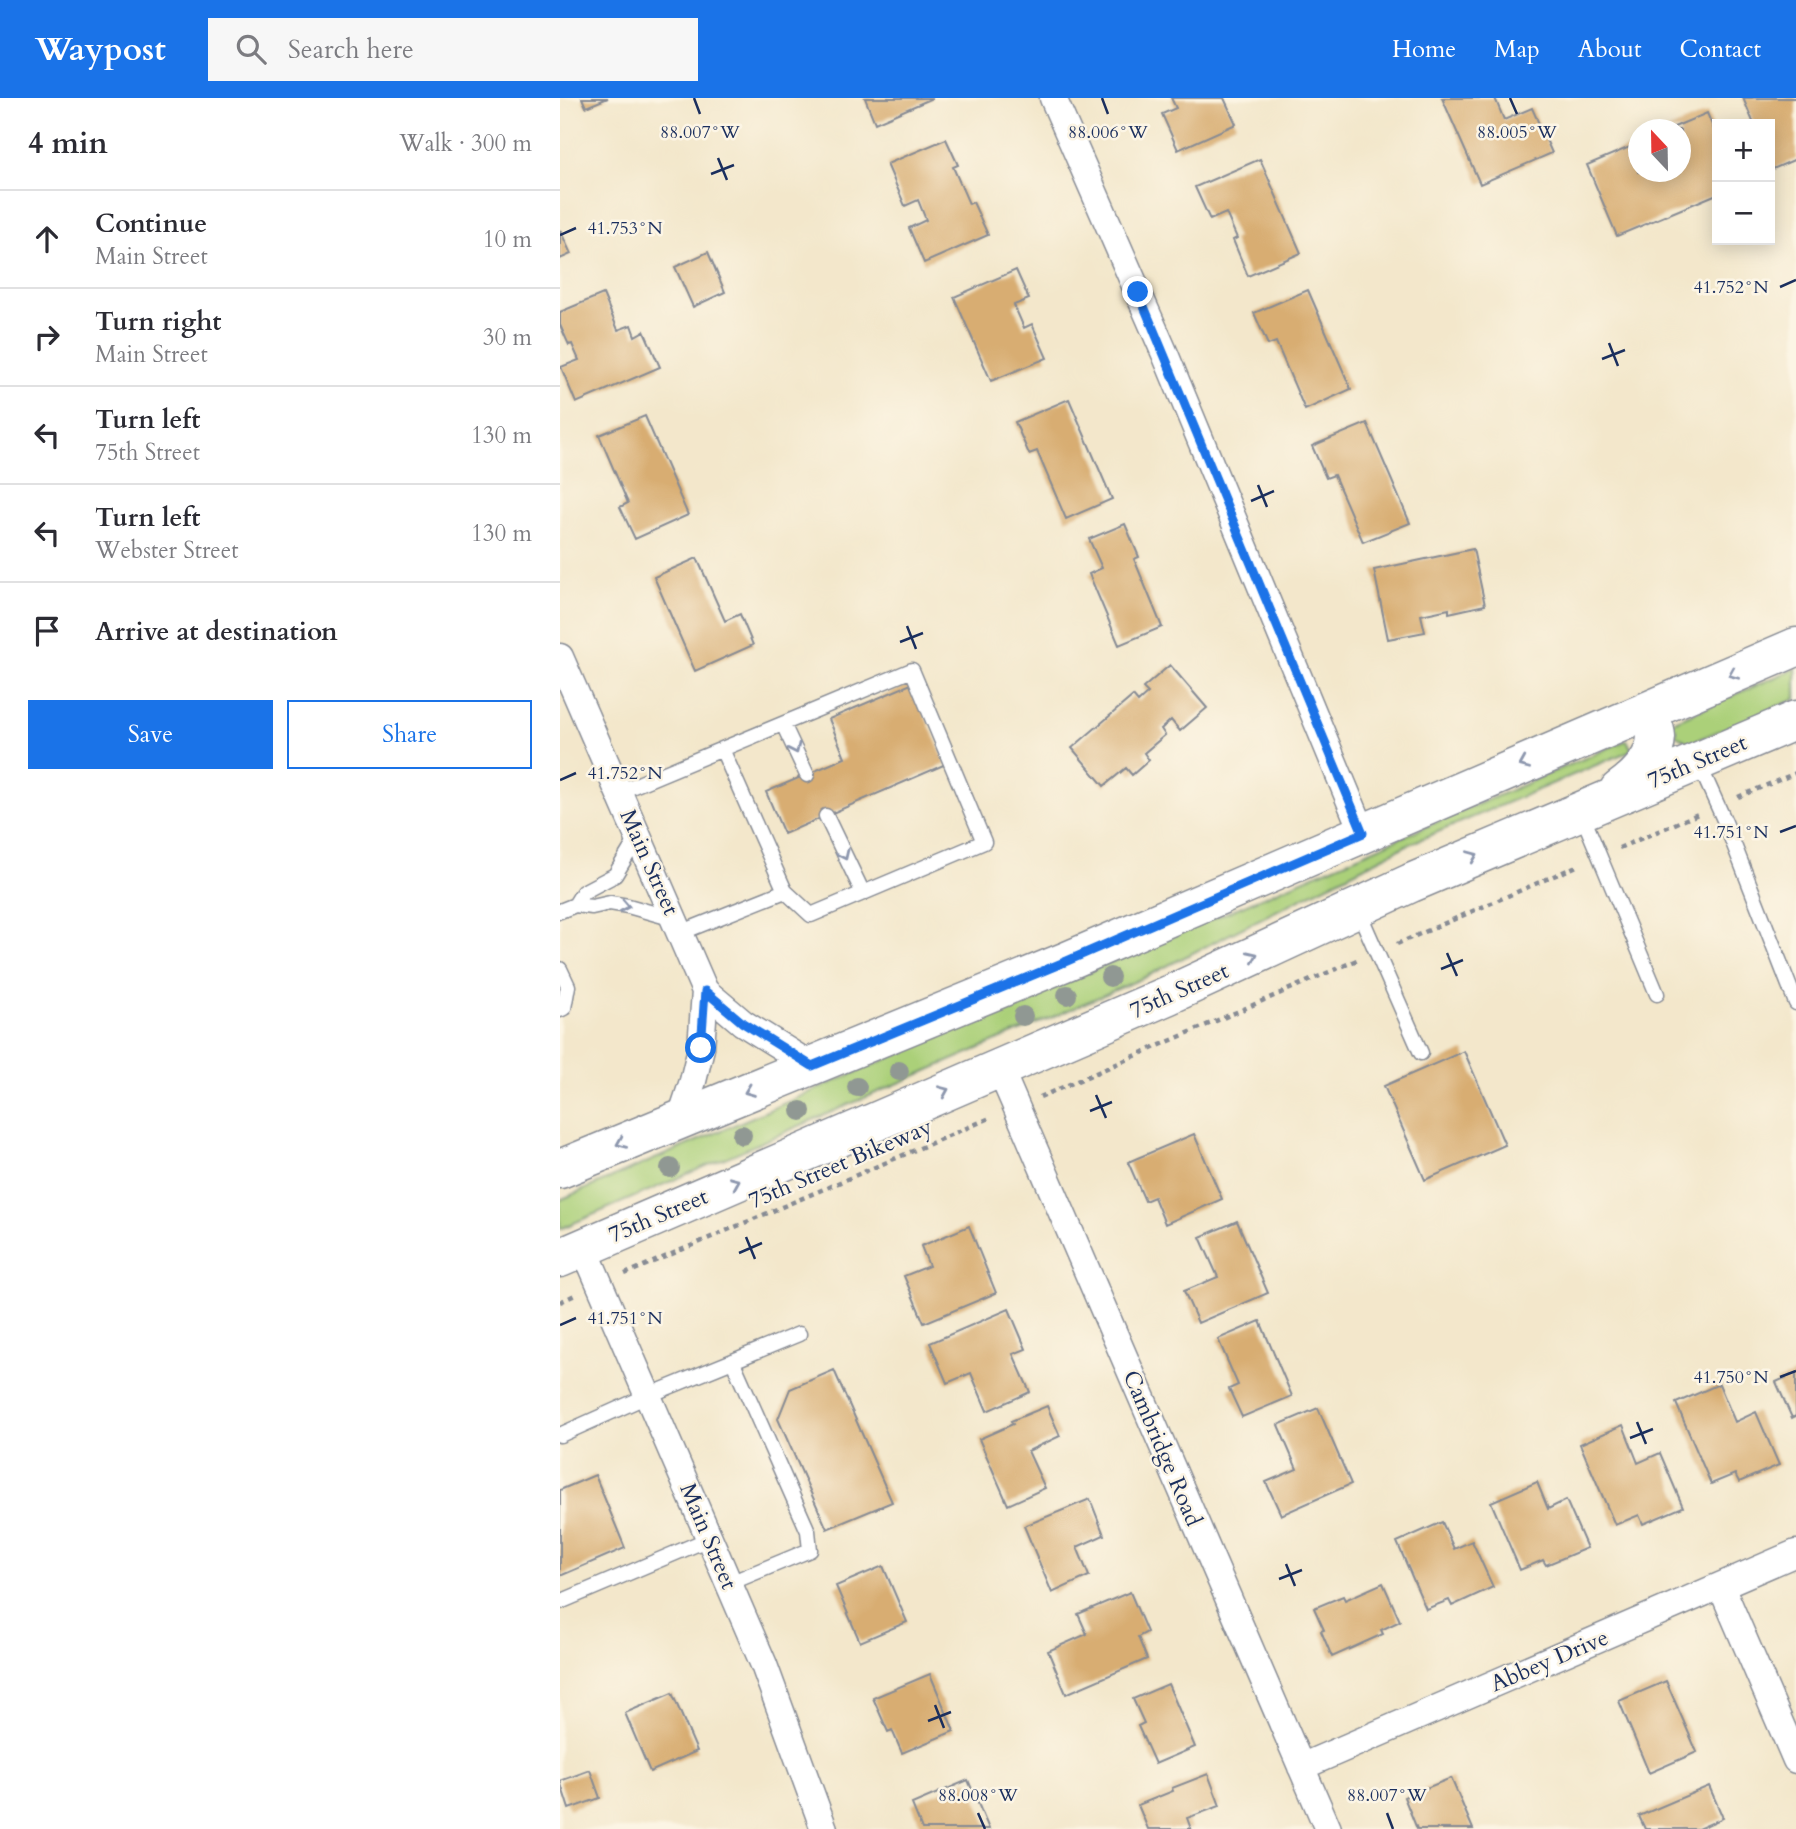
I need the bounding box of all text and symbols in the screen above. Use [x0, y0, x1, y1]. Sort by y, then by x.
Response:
search box [208, 18, 698, 81]
text: Waypost [35, 27, 166, 72]
icon: search [232, 30, 270, 68]
text: Search here [288, 32, 414, 67]
text: Home [1392, 33, 1456, 66]
text: Map [1494, 33, 1540, 66]
text: About [1578, 33, 1642, 66]
text: Contact [1680, 33, 1761, 66]
north arrow [1628, 119, 1691, 182]
map controls [1712, 119, 1775, 245]
button: + [1712, 119, 1775, 182]
text: 88.007°W [660, 120, 740, 145]
text: 88.006°W [1068, 120, 1148, 145]
text: 88.005°W [1477, 120, 1557, 145]
text: 4 min [28, 123, 108, 164]
text: Walk · 300 m [399, 128, 532, 159]
button: − [1712, 182, 1775, 245]
text: Continue [95, 206, 207, 241]
text: 41.753°N [587, 216, 663, 241]
icon: ahead [28, 220, 66, 258]
text: 10 m [483, 224, 532, 255]
text: Main Street [95, 241, 208, 272]
text: 41.752°N [1693, 275, 1769, 300]
route end [1122, 276, 1153, 307]
text: Turn right [95, 304, 222, 339]
icon: right [28, 318, 66, 356]
text: 30 m [483, 322, 532, 353]
text: Main Street [95, 339, 208, 370]
text: Turn left [95, 402, 200, 437]
icon: left [28, 416, 66, 454]
text: 130 m [471, 420, 532, 451]
text: 75th Street [95, 437, 200, 468]
text: Turn left [95, 500, 200, 535]
icon: left [28, 514, 66, 552]
text: 130 m [471, 518, 532, 549]
text: Webster Street [95, 535, 239, 566]
icon: arrive [28, 612, 66, 650]
text: Arrive at destination [95, 614, 338, 649]
one-way arrow [1728, 666, 1741, 680]
button: Save [28, 700, 273, 769]
button: Share [287, 700, 532, 769]
street label: 75th Street [1643, 727, 1752, 796]
one-way arrow [787, 742, 801, 754]
one-way arrow [1519, 756, 1531, 770]
text: 41.752°N [587, 761, 663, 786]
street label: Main Street [612, 804, 687, 920]
text: 41.751°N [1693, 820, 1769, 845]
one-way arrow [836, 847, 850, 860]
one-way arrow [1467, 851, 1479, 865]
one-way arrow [619, 898, 631, 913]
one-way arrow [1246, 951, 1258, 965]
street label: 75th Street [1125, 955, 1233, 1026]
route start [685, 1032, 716, 1063]
one-way arrow [743, 1083, 755, 1097]
one-way arrow [937, 1086, 949, 1100]
street label: 75th Street Bikeway [744, 1111, 937, 1216]
one-way arrow [615, 1135, 628, 1149]
one-way arrow [728, 1176, 740, 1190]
street label: 75th Street [604, 1181, 713, 1250]
text: 41.751°N [587, 1306, 663, 1331]
text: 41.750°N [1693, 1365, 1769, 1390]
street label: Cambridge Road [1116, 1366, 1210, 1532]
street label: Main Street [672, 1478, 745, 1594]
street label: Abbey Drive [1485, 1622, 1613, 1699]
text: 88.008°W [938, 1783, 1018, 1808]
text: 88.007°W [1347, 1783, 1427, 1808]

